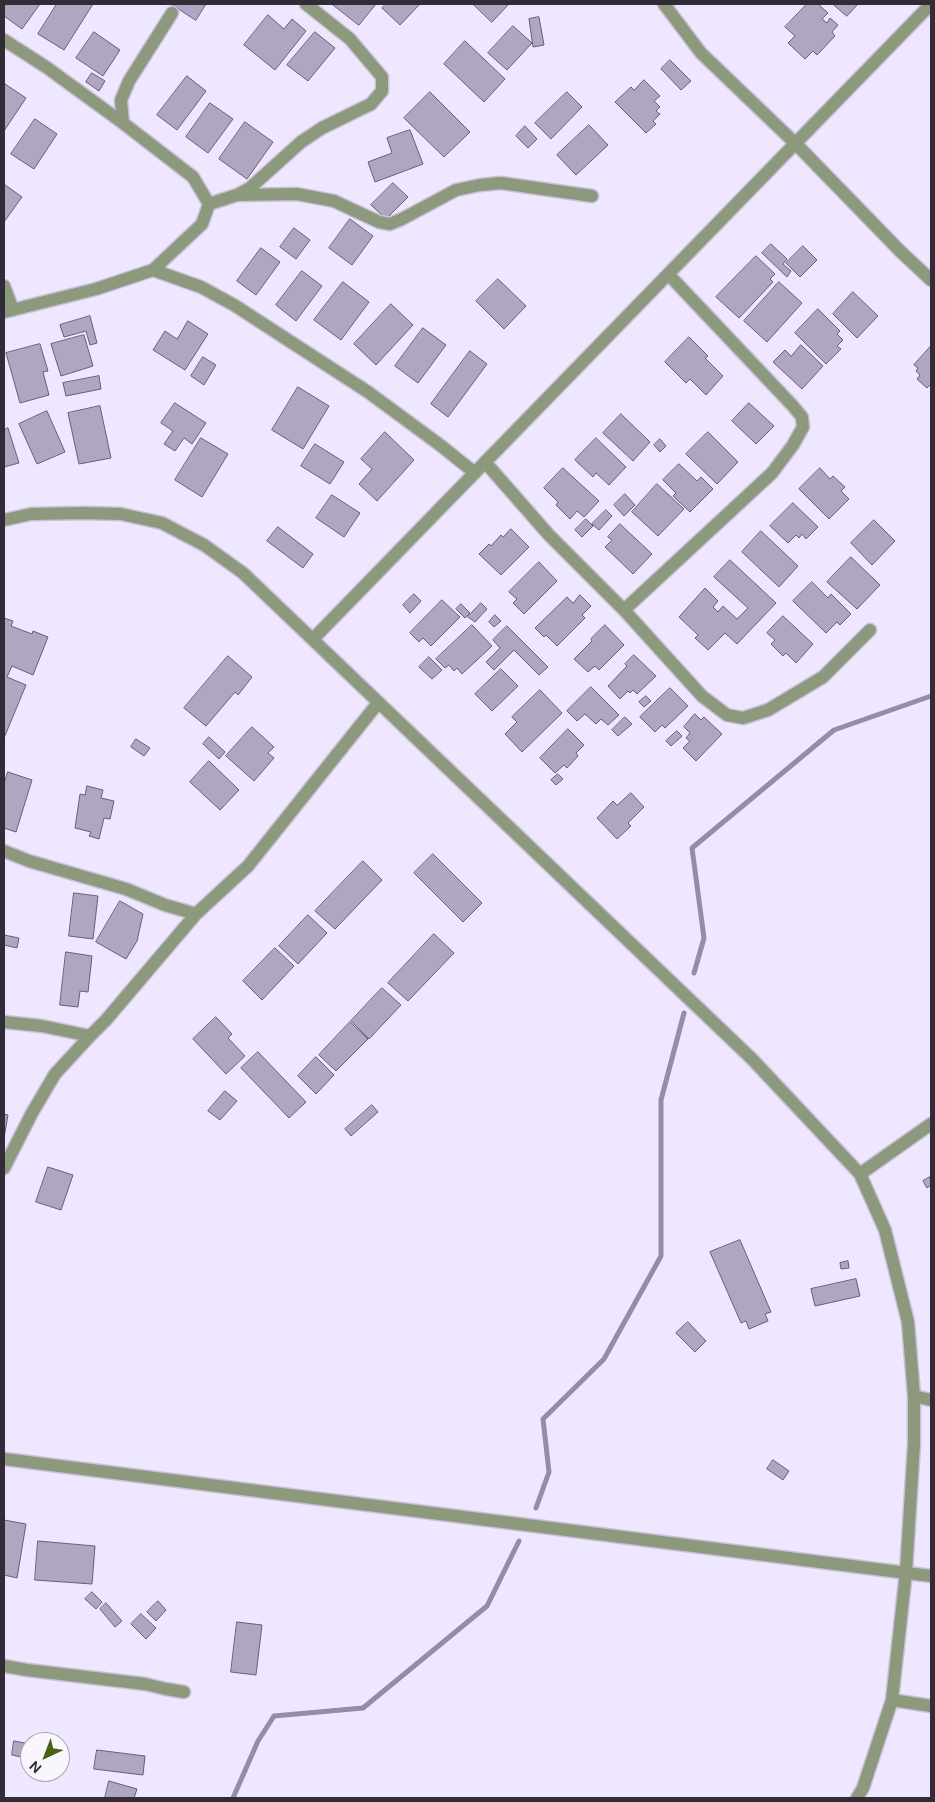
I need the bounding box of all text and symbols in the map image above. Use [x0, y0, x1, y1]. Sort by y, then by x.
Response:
north arrow [20, 1732, 70, 1782]
text: N [26, 1757, 45, 1777]

